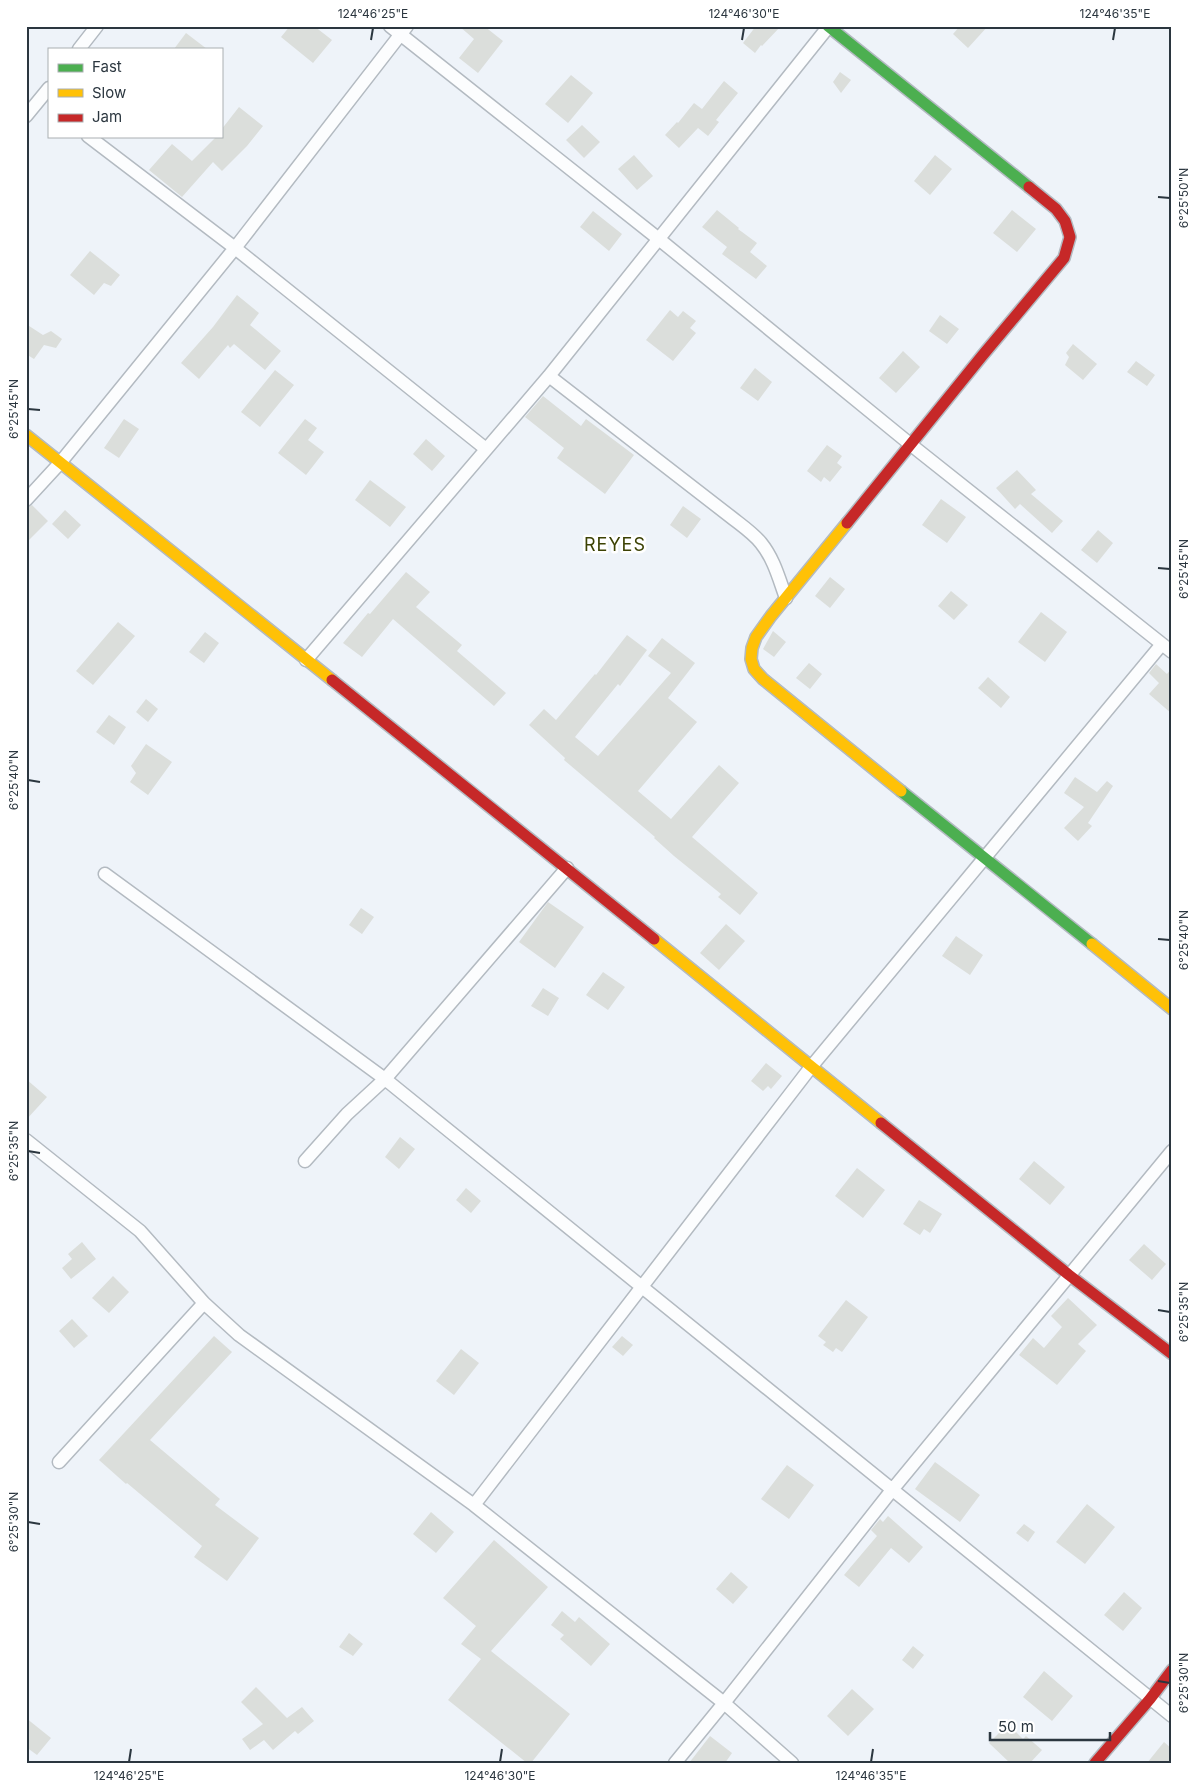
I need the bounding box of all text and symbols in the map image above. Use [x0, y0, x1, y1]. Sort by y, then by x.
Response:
text: 124°46'25"E [338, 6, 408, 21]
text: 124°46'30"E [708, 6, 780, 21]
text: 124°46'35"E [1080, 6, 1150, 21]
legend [48, 48, 222, 138]
text: Fast [92, 57, 122, 76]
text: Slow [92, 83, 126, 102]
text: Jam [92, 107, 122, 126]
text: 6°25'50"N [1176, 168, 1191, 228]
text: 6°25'45"N [6, 379, 21, 439]
district label: REYES [584, 534, 646, 555]
text: 6°25'45"N [1176, 539, 1191, 599]
text: 6°25'40"N [6, 750, 21, 810]
text: 6°25'40"N [1176, 910, 1191, 970]
text: 6°25'35"N [6, 1121, 21, 1181]
text: 6°25'35"N [1176, 1282, 1191, 1342]
text: 6°25'30"N [6, 1492, 21, 1552]
text: 6°25'30"N [1176, 1653, 1191, 1713]
scale bar [990, 1709, 1110, 1741]
text: 50 m [998, 1717, 1034, 1736]
text: 124°46'25"E [94, 1768, 164, 1783]
text: 124°46'30"E [464, 1768, 536, 1783]
text: 124°46'35"E [836, 1768, 906, 1783]

